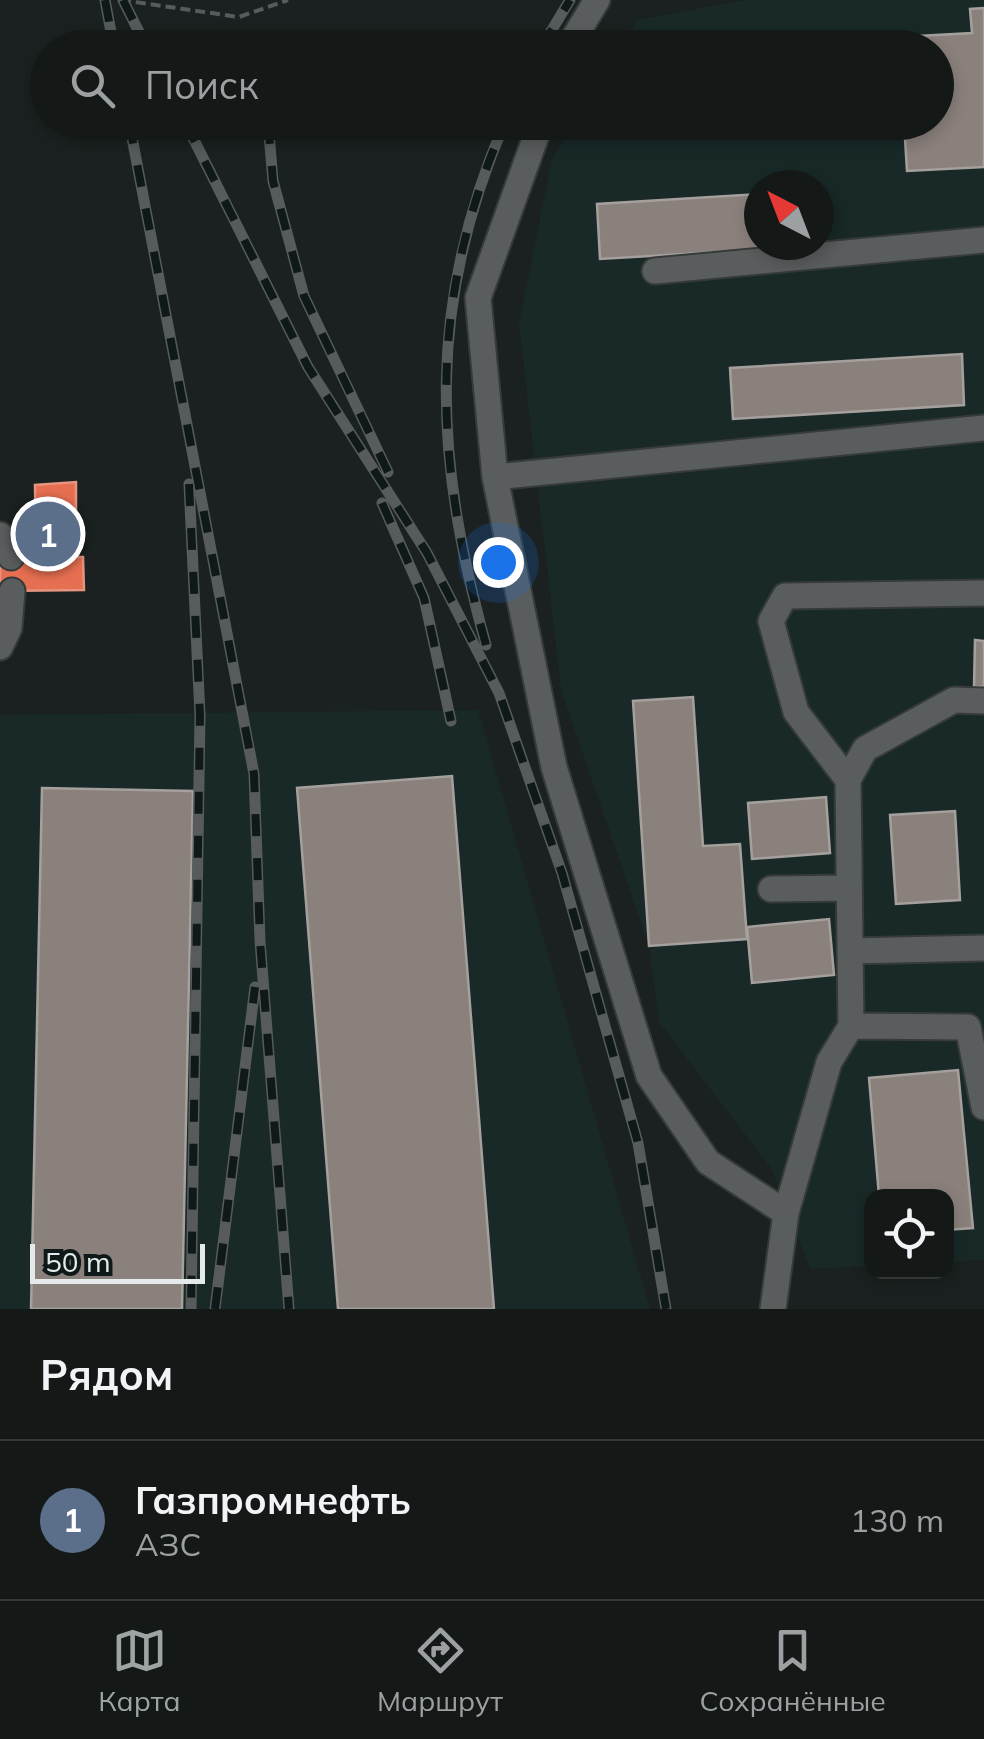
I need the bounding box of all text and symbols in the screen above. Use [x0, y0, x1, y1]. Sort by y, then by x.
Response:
search box [30, 30, 954, 140]
icon: search [65, 58, 120, 113]
text: Поиск [145, 61, 258, 109]
north arrow [744, 170, 834, 260]
pin: 1 [15, 496, 80, 572]
your location [473, 537, 524, 588]
map controls [864, 1189, 954, 1279]
button: locate [864, 1189, 954, 1279]
scale bar [30, 1239, 205, 1284]
text: 50 m [45, 1244, 111, 1279]
text: Рядом [40, 1348, 173, 1401]
text: Газпромнефть [135, 1476, 411, 1524]
text: 1 [63, 1500, 82, 1540]
text: 130 m [850, 1500, 944, 1540]
text: АЗС [135, 1524, 201, 1564]
tab: Карта [98, 1623, 181, 1718]
tab: Маршрут [377, 1623, 503, 1718]
tab: Сохранённые [699, 1623, 886, 1718]

